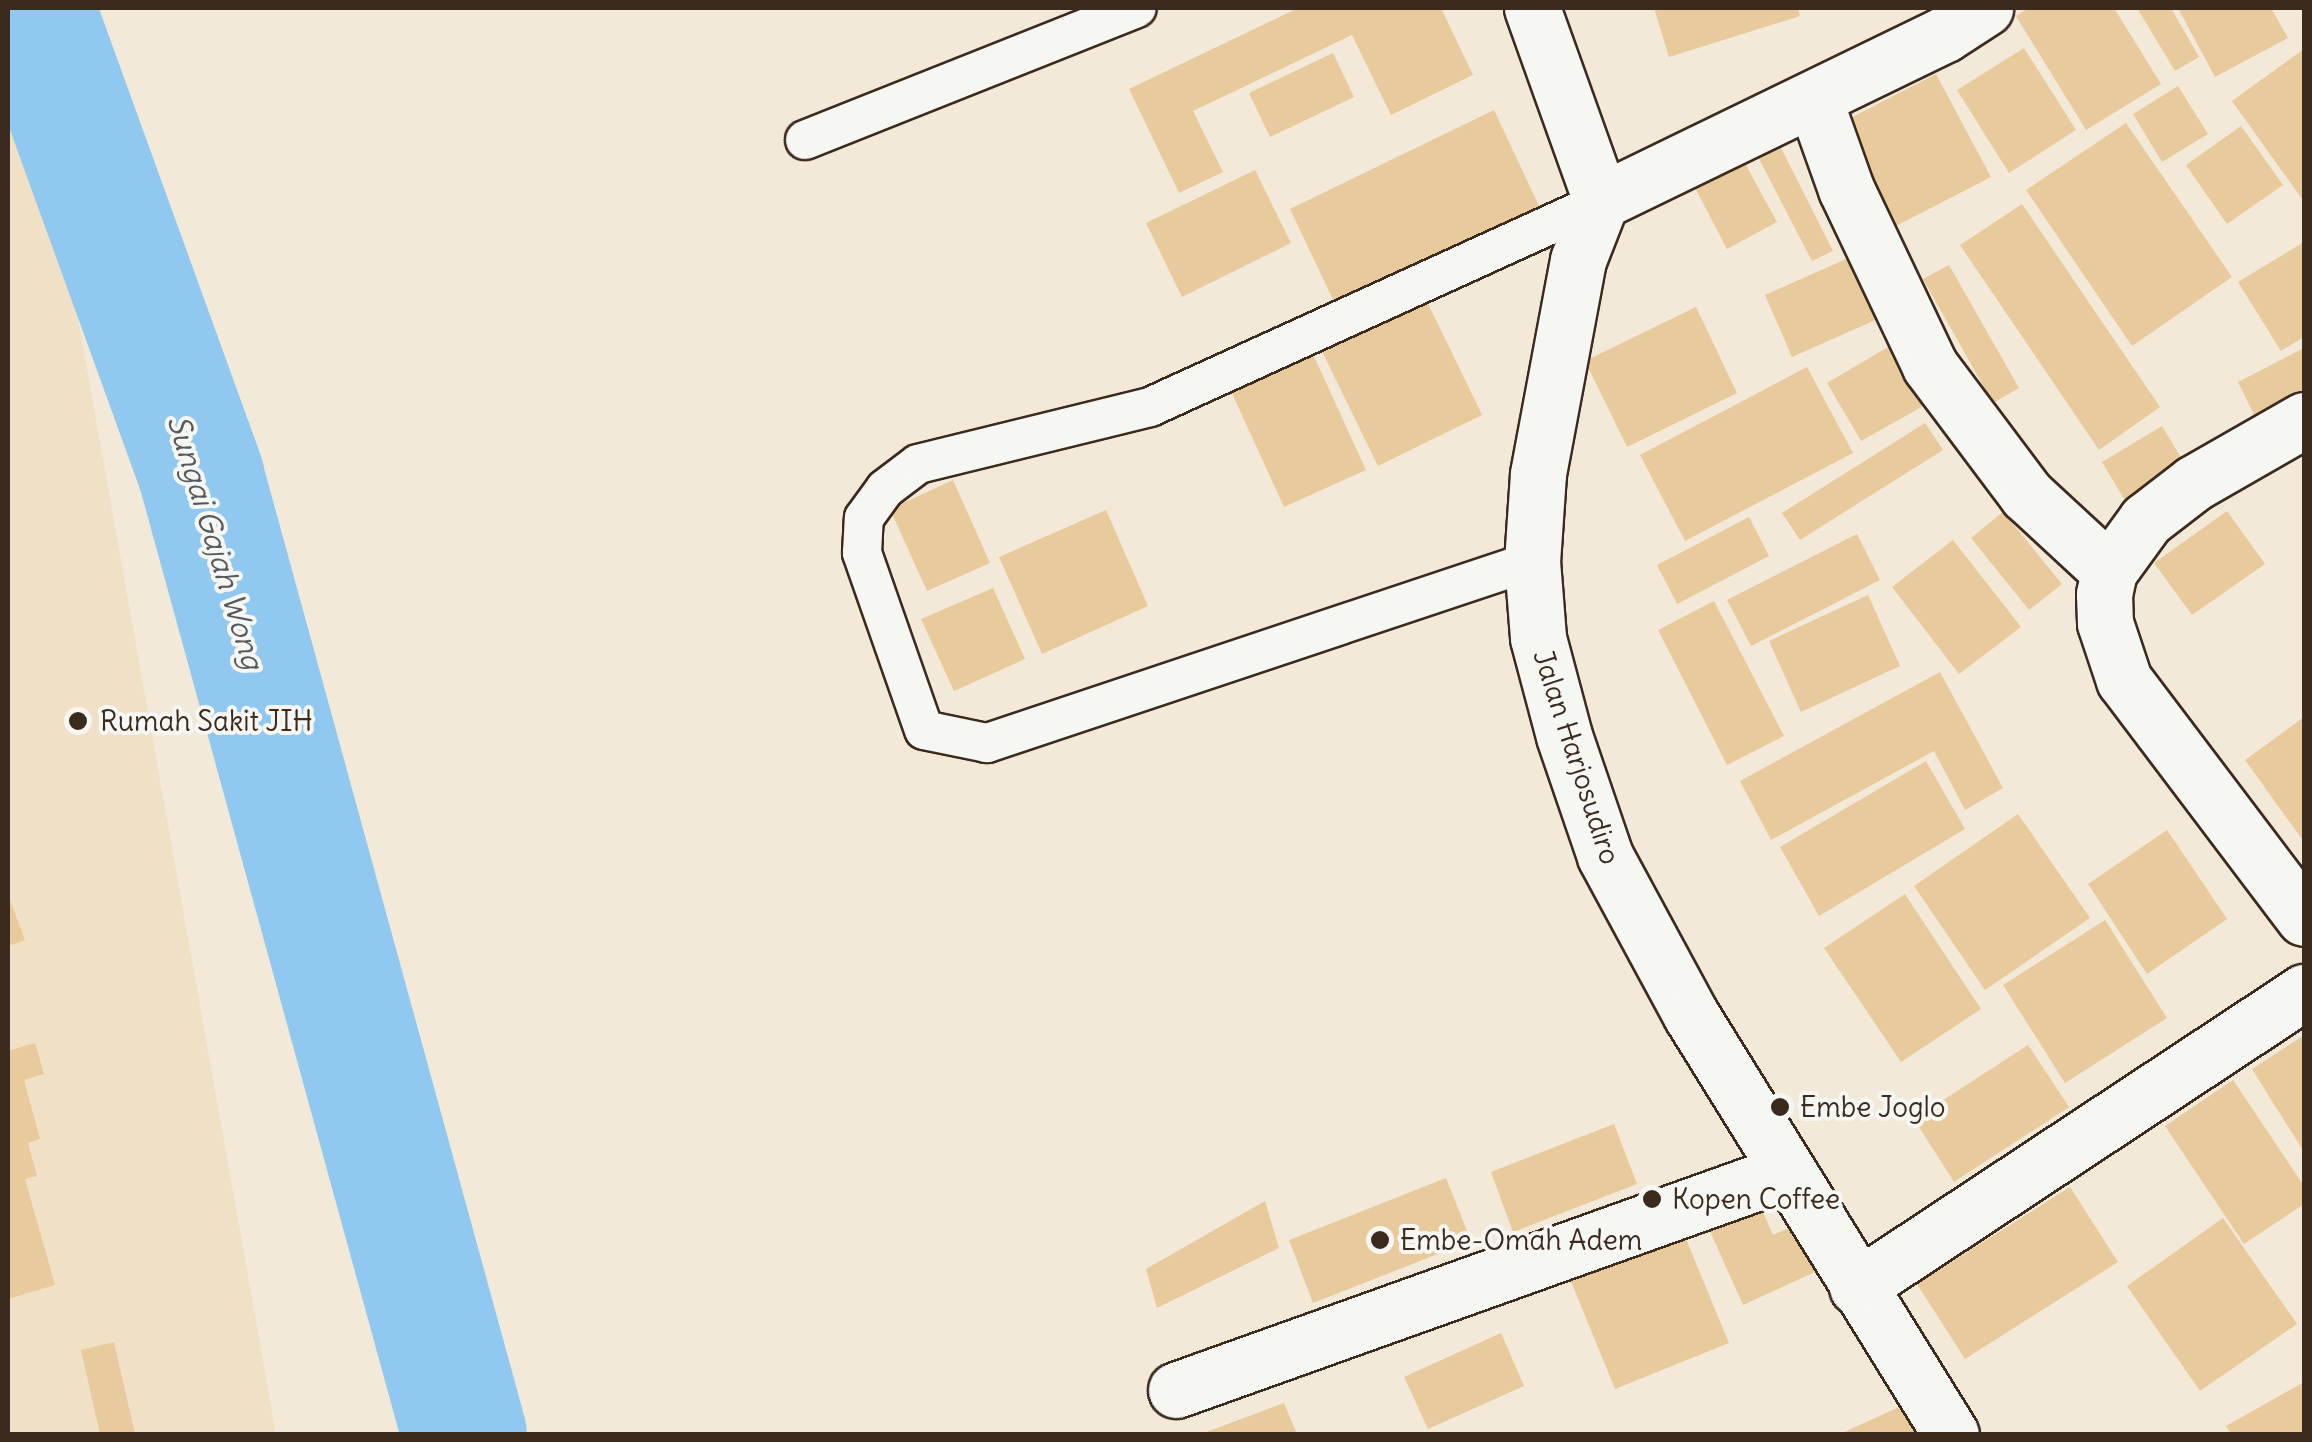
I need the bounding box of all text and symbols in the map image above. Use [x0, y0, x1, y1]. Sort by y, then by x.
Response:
water label: Sungai Gajah Wong [160, 411, 272, 673]
street label: Jalan Harjosudiro [1527, 646, 1627, 868]
place label: Rumah Sakit JIH [100, 704, 313, 738]
marker: Rumah Sakit JIH [65, 708, 91, 734]
place label: Embe Joglo [1800, 1090, 1946, 1124]
marker: Embe Joglo [1769, 1096, 1791, 1118]
place label: Kopen Coffee [1672, 1182, 1840, 1216]
marker: Kopen Coffee [1641, 1188, 1663, 1210]
place label: Embe-Omah Adem [1400, 1223, 1642, 1257]
marker: Embe-Omah Adem [1369, 1229, 1391, 1251]

